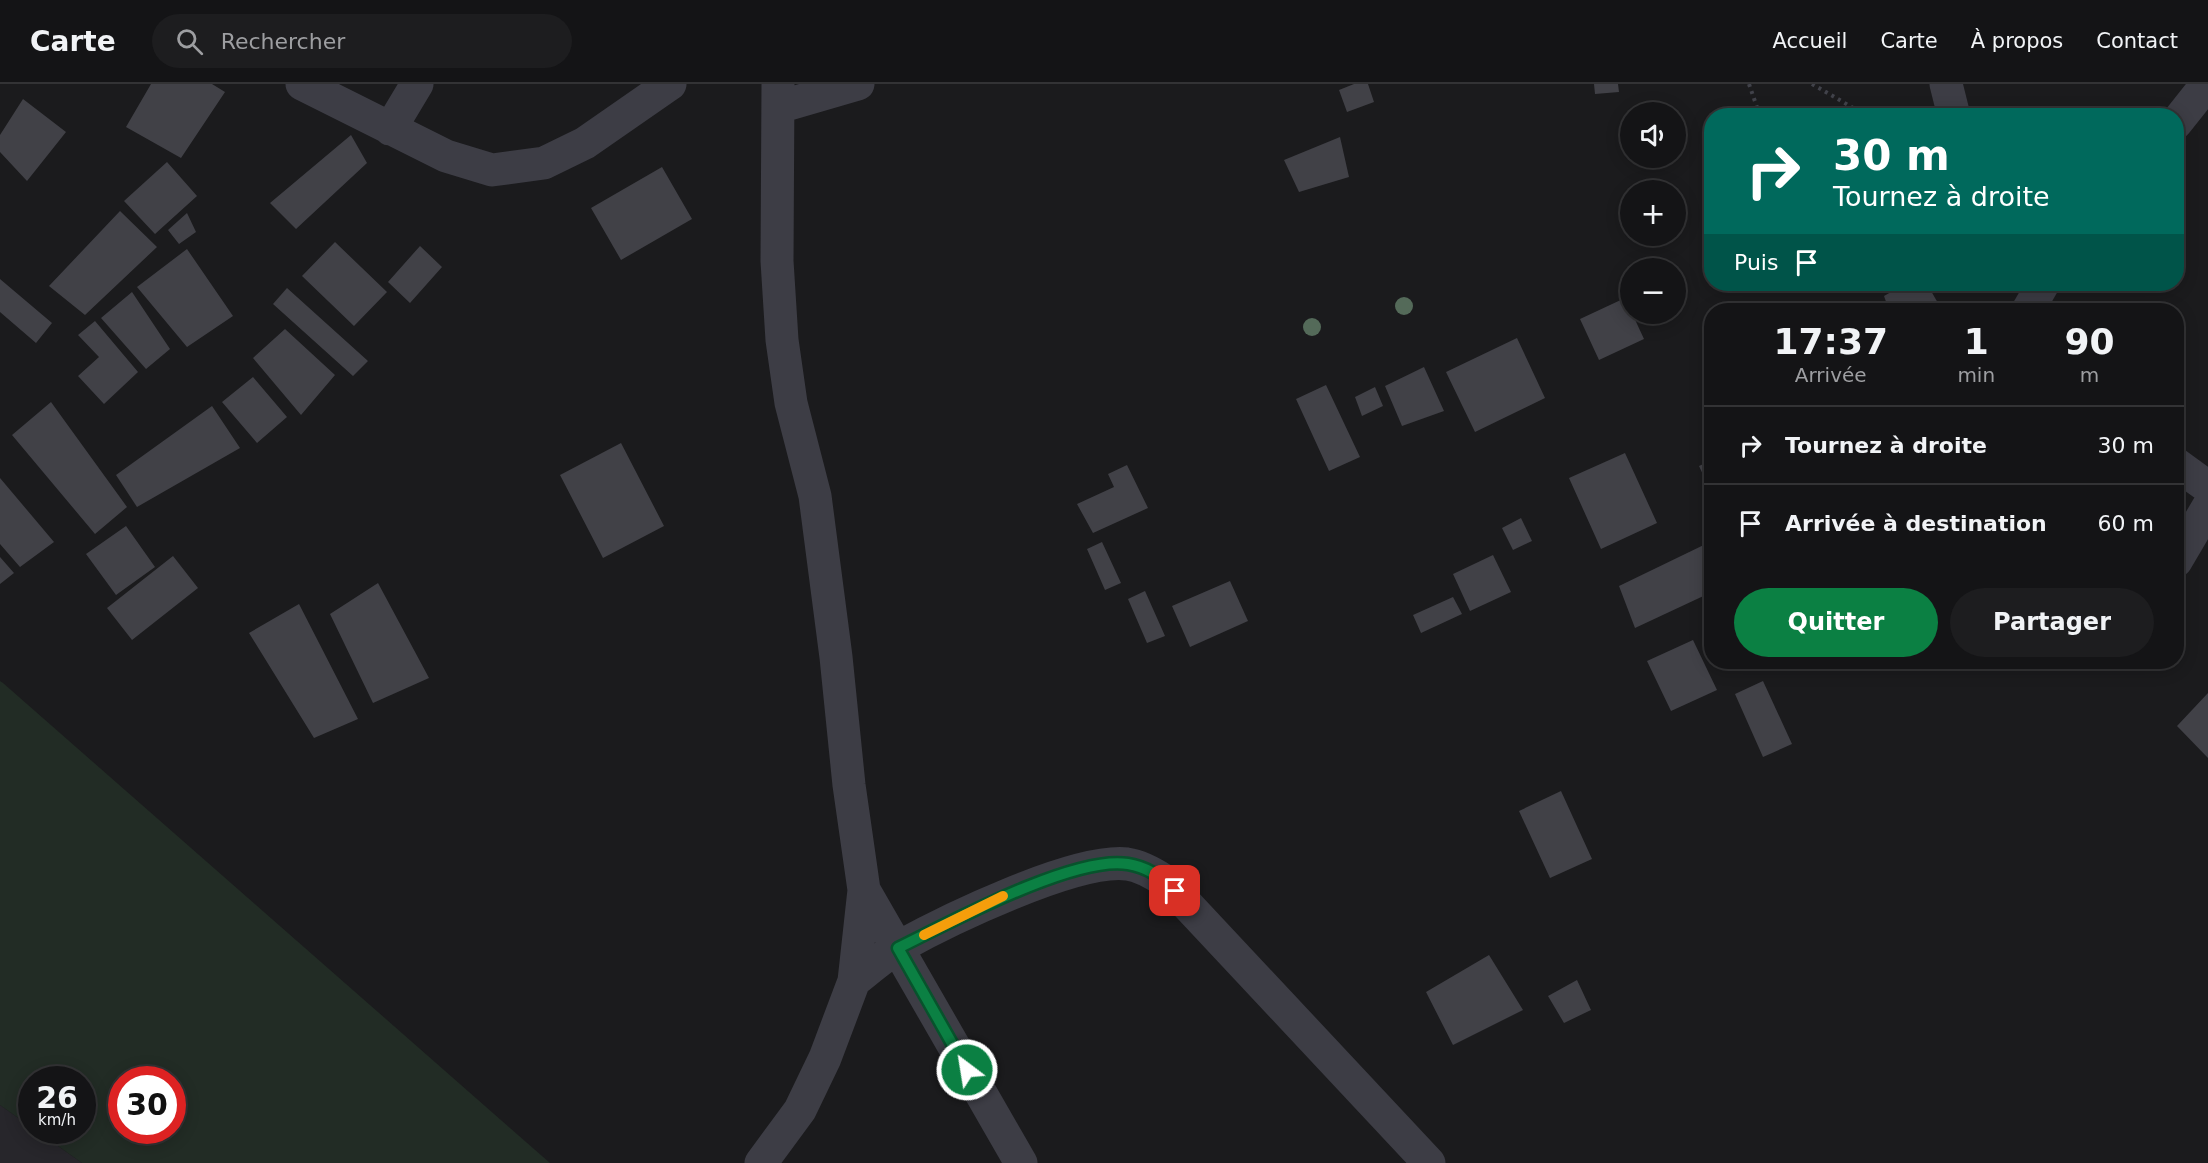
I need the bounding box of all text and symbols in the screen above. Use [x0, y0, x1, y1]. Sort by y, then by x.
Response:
search box [152, 14, 572, 68]
text: Carte [30, 25, 116, 58]
icon: search [173, 25, 206, 58]
text: Rechercher [221, 29, 345, 54]
text: Accueil [1772, 29, 1847, 53]
text: Carte [1880, 29, 1938, 53]
text: À propos [1971, 29, 2063, 53]
text: Contact [2096, 29, 2178, 53]
map controls [1620, 102, 1686, 324]
button: sound [1620, 102, 1686, 168]
text: 30 m [1833, 131, 1950, 180]
icon: right [1734, 132, 1812, 210]
button: + [1620, 180, 1686, 246]
text: Tournez à droite [1833, 181, 2050, 212]
icon: arrive [1790, 246, 1823, 279]
text: Puis [1734, 250, 1778, 275]
button: − [1620, 258, 1686, 324]
text: 17:37 [1773, 321, 1888, 362]
text: 1 [1964, 321, 1989, 362]
text: 90 [2064, 321, 2115, 362]
text: Arrivée [1795, 363, 1867, 387]
text: min [1957, 363, 1995, 387]
text: m [2080, 363, 2099, 387]
icon: right [1734, 429, 1767, 462]
text: Tournez à droite [1785, 433, 1987, 458]
text: 30 m [2098, 433, 2154, 458]
icon: arrive [1734, 507, 1767, 540]
text: Arrivée à destination [1785, 511, 2047, 536]
text: 60 m [2098, 511, 2154, 536]
button: Quitter [1734, 588, 1938, 657]
button: Partager [1950, 588, 2154, 657]
pin [1149, 865, 1200, 916]
icon: arrive [1158, 874, 1191, 907]
position arrow [935, 1038, 999, 1102]
speed limit sign: 30 [108, 1066, 186, 1144]
text: 26 [36, 1080, 78, 1115]
text: km/h [38, 1111, 76, 1129]

